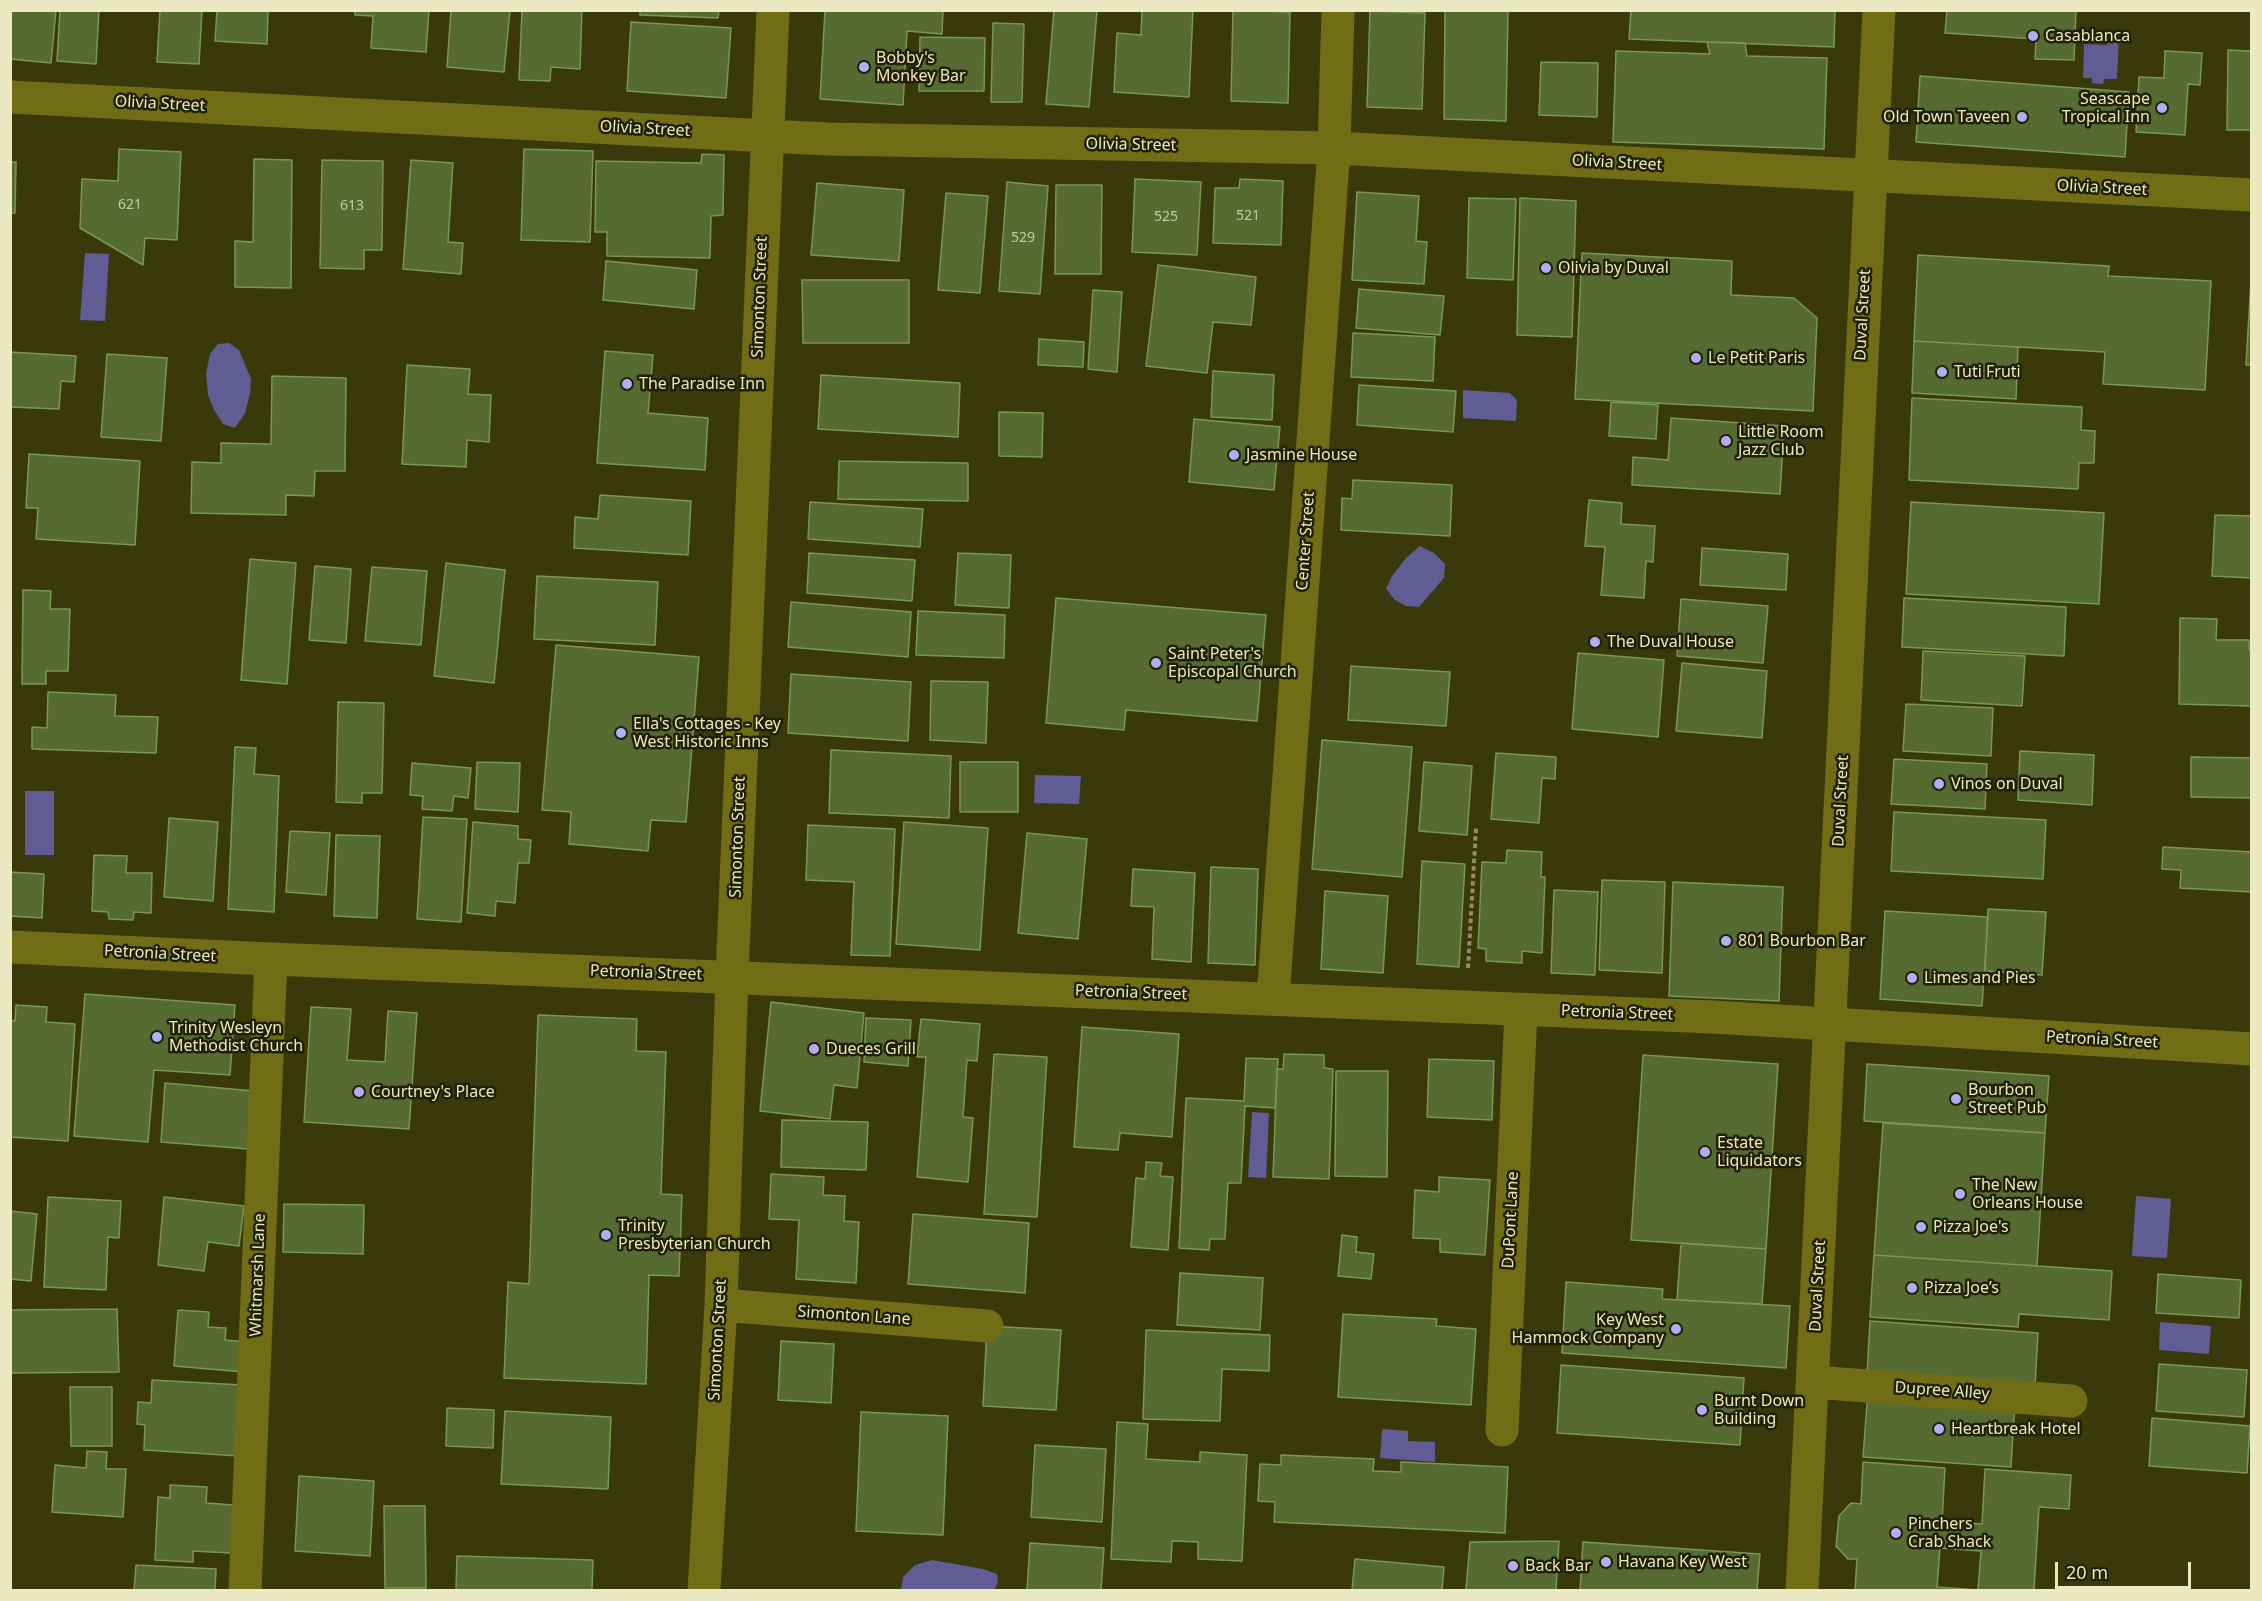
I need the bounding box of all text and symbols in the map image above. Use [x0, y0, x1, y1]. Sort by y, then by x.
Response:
place label: Casablanca [2045, 26, 2130, 46]
marker: Casablanca [2026, 29, 2040, 43]
place label: Bobby's Monkey Bar [876, 48, 966, 86]
marker: Bobby's Monkey Bar [857, 60, 871, 74]
place label: Seascape Tropical Inn [2062, 89, 2150, 127]
street label: Olivia Street [114, 92, 206, 116]
marker: Seascape Tropical Inn [2155, 101, 2169, 115]
place label: Old Town Taveen [1883, 107, 2010, 127]
marker: Old Town Taveen [2015, 110, 2029, 124]
street label: Olivia Street [599, 117, 691, 141]
street label: Olivia Street [1085, 135, 1177, 155]
street label: Olivia Street [1571, 151, 1663, 175]
street label: Olivia Street [2056, 176, 2148, 200]
house number: 621 [118, 197, 142, 213]
house number: 613 [340, 198, 364, 214]
house number: 521 [1236, 208, 1260, 224]
house number: 525 [1154, 209, 1178, 225]
house number: 529 [1011, 230, 1035, 246]
street label: Simonton Street [748, 236, 772, 358]
place label: Olivia by Duval [1558, 258, 1669, 278]
marker: Olivia by Duval [1539, 261, 1553, 275]
street label: Duval Street [1851, 269, 1875, 361]
place label: Le Petit Paris [1708, 348, 1805, 368]
marker: Le Petit Paris [1689, 351, 1703, 365]
place label: Tuti Fruti [1954, 362, 2021, 382]
marker: Tuti Fruti [1935, 365, 1949, 379]
place label: The Paradise Inn [639, 374, 765, 394]
marker: The Paradise Inn [620, 377, 634, 391]
place label: Little Room Jazz Club [1738, 422, 1824, 460]
marker: Little Room Jazz Club [1719, 434, 1733, 448]
place label: Jasmine House [1246, 445, 1357, 465]
marker: Jasmine House [1227, 448, 1241, 462]
street label: Center Street [1293, 491, 1319, 591]
place label: The Duval House [1607, 632, 1734, 652]
marker: The Duval House [1588, 635, 1602, 649]
place label: Saint Peter's Episcopal Church [1168, 644, 1297, 682]
marker: Saint Peter's Episcopal Church [1149, 656, 1163, 670]
place label: Ella's Cottages - Key West Historic Inns [633, 714, 781, 752]
marker: Ella's Cottages - Key West Historic Inns [614, 726, 628, 740]
street label: Duval Street [1829, 755, 1853, 847]
place label: Vinos on Duval [1951, 774, 2063, 794]
street label: Simonton Street [726, 776, 750, 898]
marker: Vinos on Duval [1932, 777, 1946, 791]
place label: 801 Bourbon Bar [1738, 931, 1866, 951]
marker: 801 Bourbon Bar [1719, 934, 1733, 948]
street label: Petronia Street [103, 941, 217, 967]
street label: Petronia Street [590, 961, 702, 985]
place label: Limes and Pies [1924, 968, 2036, 988]
marker: Limes and Pies [1905, 971, 1919, 985]
street label: Petronia Street [1075, 981, 1187, 1005]
street label: Petronia Street [1561, 1001, 1673, 1025]
place label: Trinity Wesleyn Methodist Church [169, 1018, 303, 1056]
street label: Petronia Street [2045, 1027, 2159, 1053]
marker: Trinity Wesleyn Methodist Church [150, 1030, 164, 1044]
place label: Dueces Grill [826, 1039, 916, 1059]
marker: Dueces Grill [807, 1042, 821, 1056]
place label: Bourbon Street Pub [1968, 1080, 2046, 1118]
place label: Courtney's Place [371, 1082, 495, 1102]
marker: Courtney's Place [352, 1085, 366, 1099]
marker: Bourbon Street Pub [1949, 1092, 1963, 1106]
place label: Estate Liquidators [1717, 1133, 1802, 1171]
marker: Estate Liquidators [1698, 1145, 1712, 1159]
street label: DuPont Lane [1499, 1171, 1523, 1269]
place label: The New Orleans House [1972, 1175, 2083, 1213]
marker: The New Orleans House [1953, 1187, 1967, 1201]
street label: Whitmarsh Lane [246, 1213, 270, 1337]
place label: Trinity Presbyterian Church [618, 1216, 771, 1254]
place label: Pizza Joe's [1933, 1217, 2009, 1237]
marker: Pizza Joe's [1914, 1220, 1928, 1234]
marker: Trinity Presbyterian Church [599, 1228, 613, 1242]
street label: Duval Street [1806, 1240, 1830, 1332]
place label: Pizza Joe’s [1924, 1278, 1999, 1298]
street label: Simonton Street [705, 1279, 731, 1401]
marker: Pizza Joe’s [1905, 1281, 1919, 1295]
street label: Simonton Lane [797, 1302, 911, 1330]
place label: Key West Hammock Company [1512, 1310, 1664, 1348]
marker: Key West Hammock Company [1669, 1322, 1683, 1336]
street label: Dupree Alley [1894, 1378, 1990, 1404]
place label: Burnt Down Building [1714, 1391, 1804, 1429]
marker: Burnt Down Building [1695, 1403, 1709, 1417]
place label: Heartbreak Hotel [1951, 1419, 2081, 1439]
marker: Heartbreak Hotel [1932, 1422, 1946, 1436]
place label: Pinchers Crab Shack [1908, 1514, 1991, 1552]
marker: Pinchers Crab Shack [1889, 1526, 1903, 1540]
scale bar [2058, 1550, 2194, 1588]
place label: Havana Key West [1618, 1552, 1747, 1572]
marker: Havana Key West [1599, 1555, 1613, 1569]
place label: Back Bar [1525, 1556, 1591, 1576]
marker: Back Bar [1506, 1559, 1520, 1573]
text: 20 m [2066, 1560, 2108, 1584]

